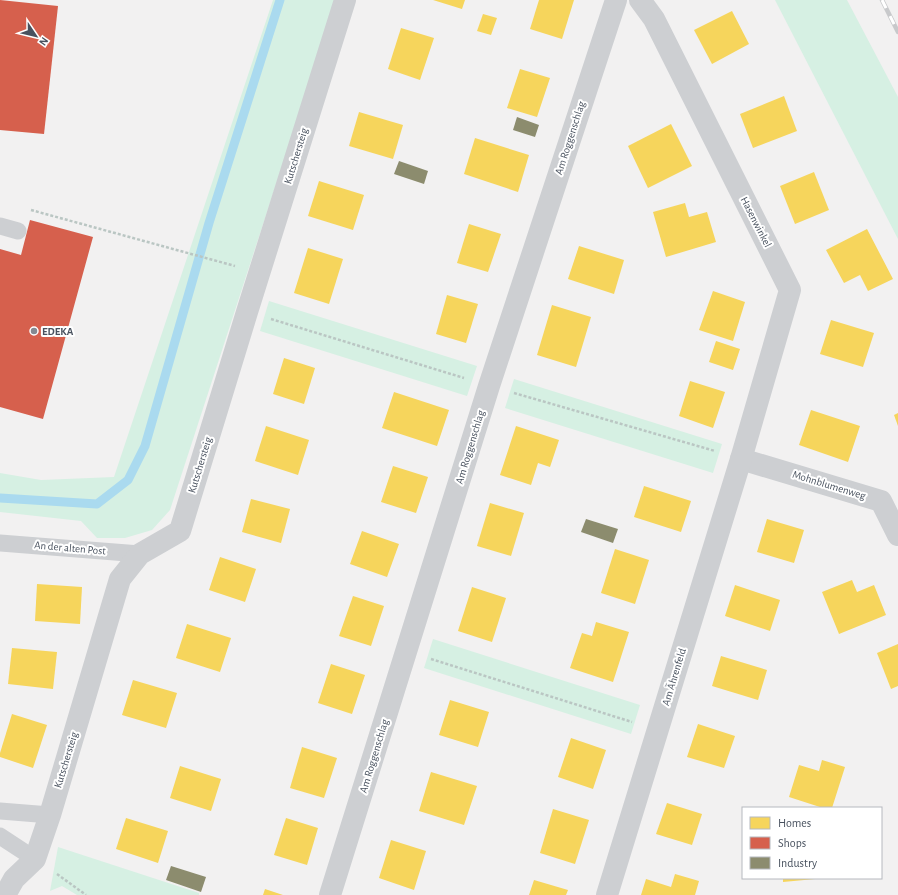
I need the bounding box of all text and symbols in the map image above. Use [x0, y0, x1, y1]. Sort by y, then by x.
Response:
north arrow [16, 16, 56, 56]
text: N [37, 35, 50, 48]
street label: Am Roggenschlag [553, 99, 587, 176]
street label: Kutschersteig [282, 126, 310, 185]
street label: Hasenwinkel [739, 195, 773, 249]
marker: EDEKA [29, 326, 39, 336]
place label: EDEKA [42, 326, 74, 337]
street label: Am Roggenschlag [454, 408, 487, 485]
street label: Kutschersteig [186, 435, 214, 494]
street label: Mohnblumenweg [791, 469, 868, 502]
street label: An der alten Post [34, 539, 107, 557]
street label: Am Ährenfeld [660, 647, 688, 707]
street label: Am Roggenschlag [358, 717, 391, 794]
street label: Kutschersteig [52, 730, 80, 789]
legend [742, 807, 882, 879]
text: Homes [778, 817, 811, 829]
text: Shops [778, 837, 806, 849]
text: Industry [778, 857, 817, 870]

